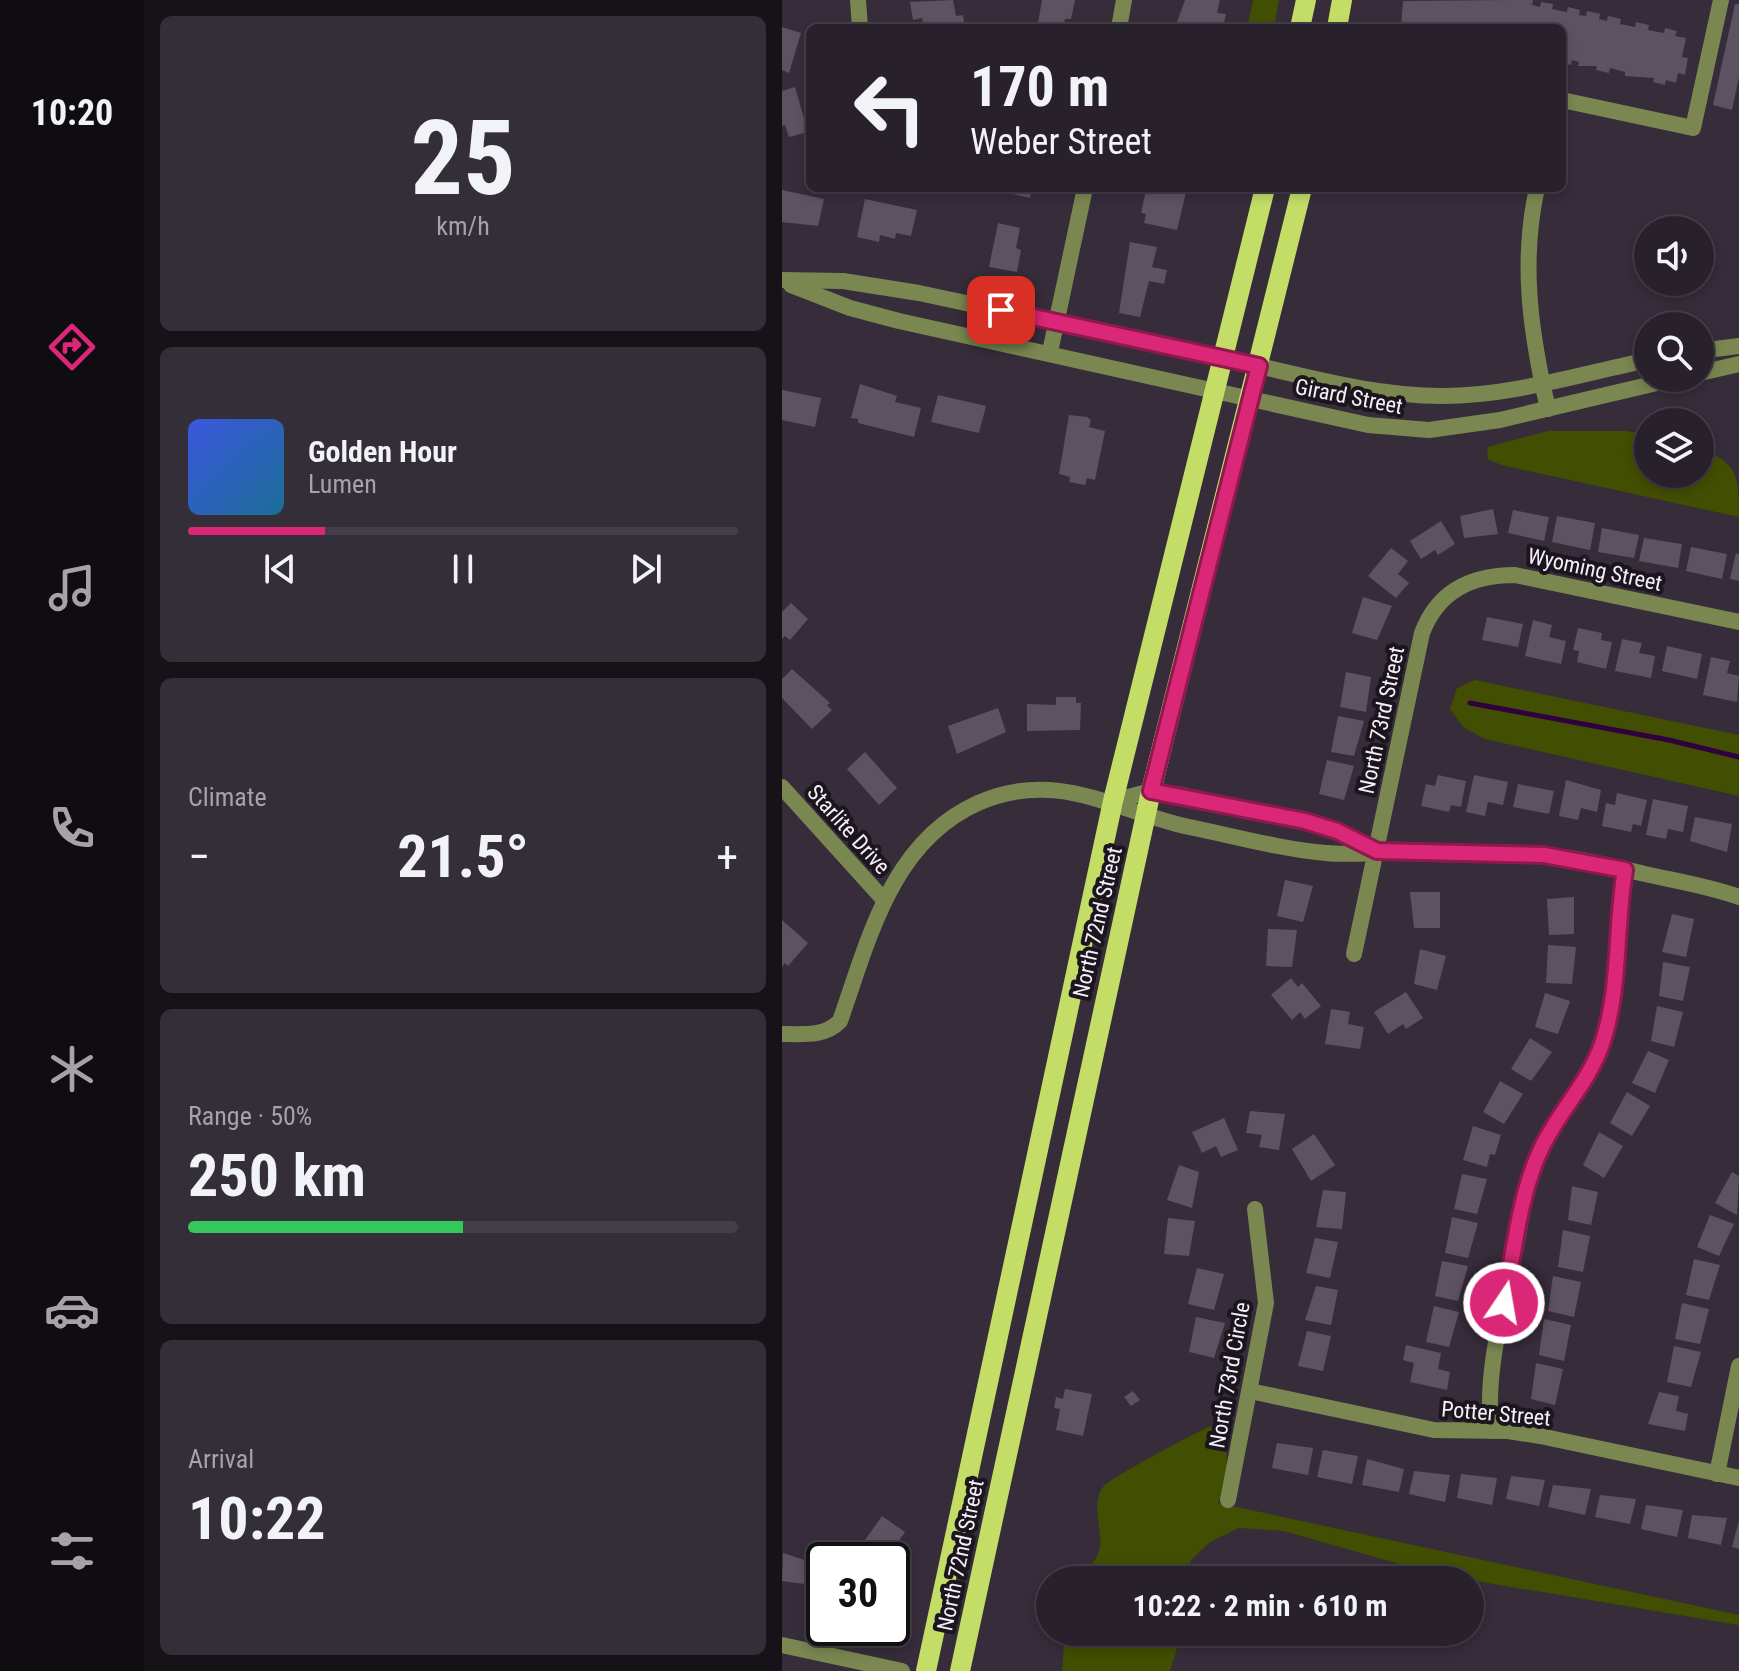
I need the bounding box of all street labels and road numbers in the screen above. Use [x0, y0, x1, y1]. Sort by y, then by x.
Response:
street label: Girard Street [1293, 374, 1405, 419]
street label: Wyoming Street [1526, 543, 1664, 596]
street label: North 73rd Street [1354, 644, 1409, 796]
street label: Starlite Drive [802, 780, 895, 879]
street label: North 72nd Street [1068, 844, 1127, 1000]
street label: North 73rd Circle [1204, 1300, 1255, 1450]
street label: Potter Street [1440, 1396, 1552, 1431]
street label: North 72nd Street [932, 1477, 989, 1633]

